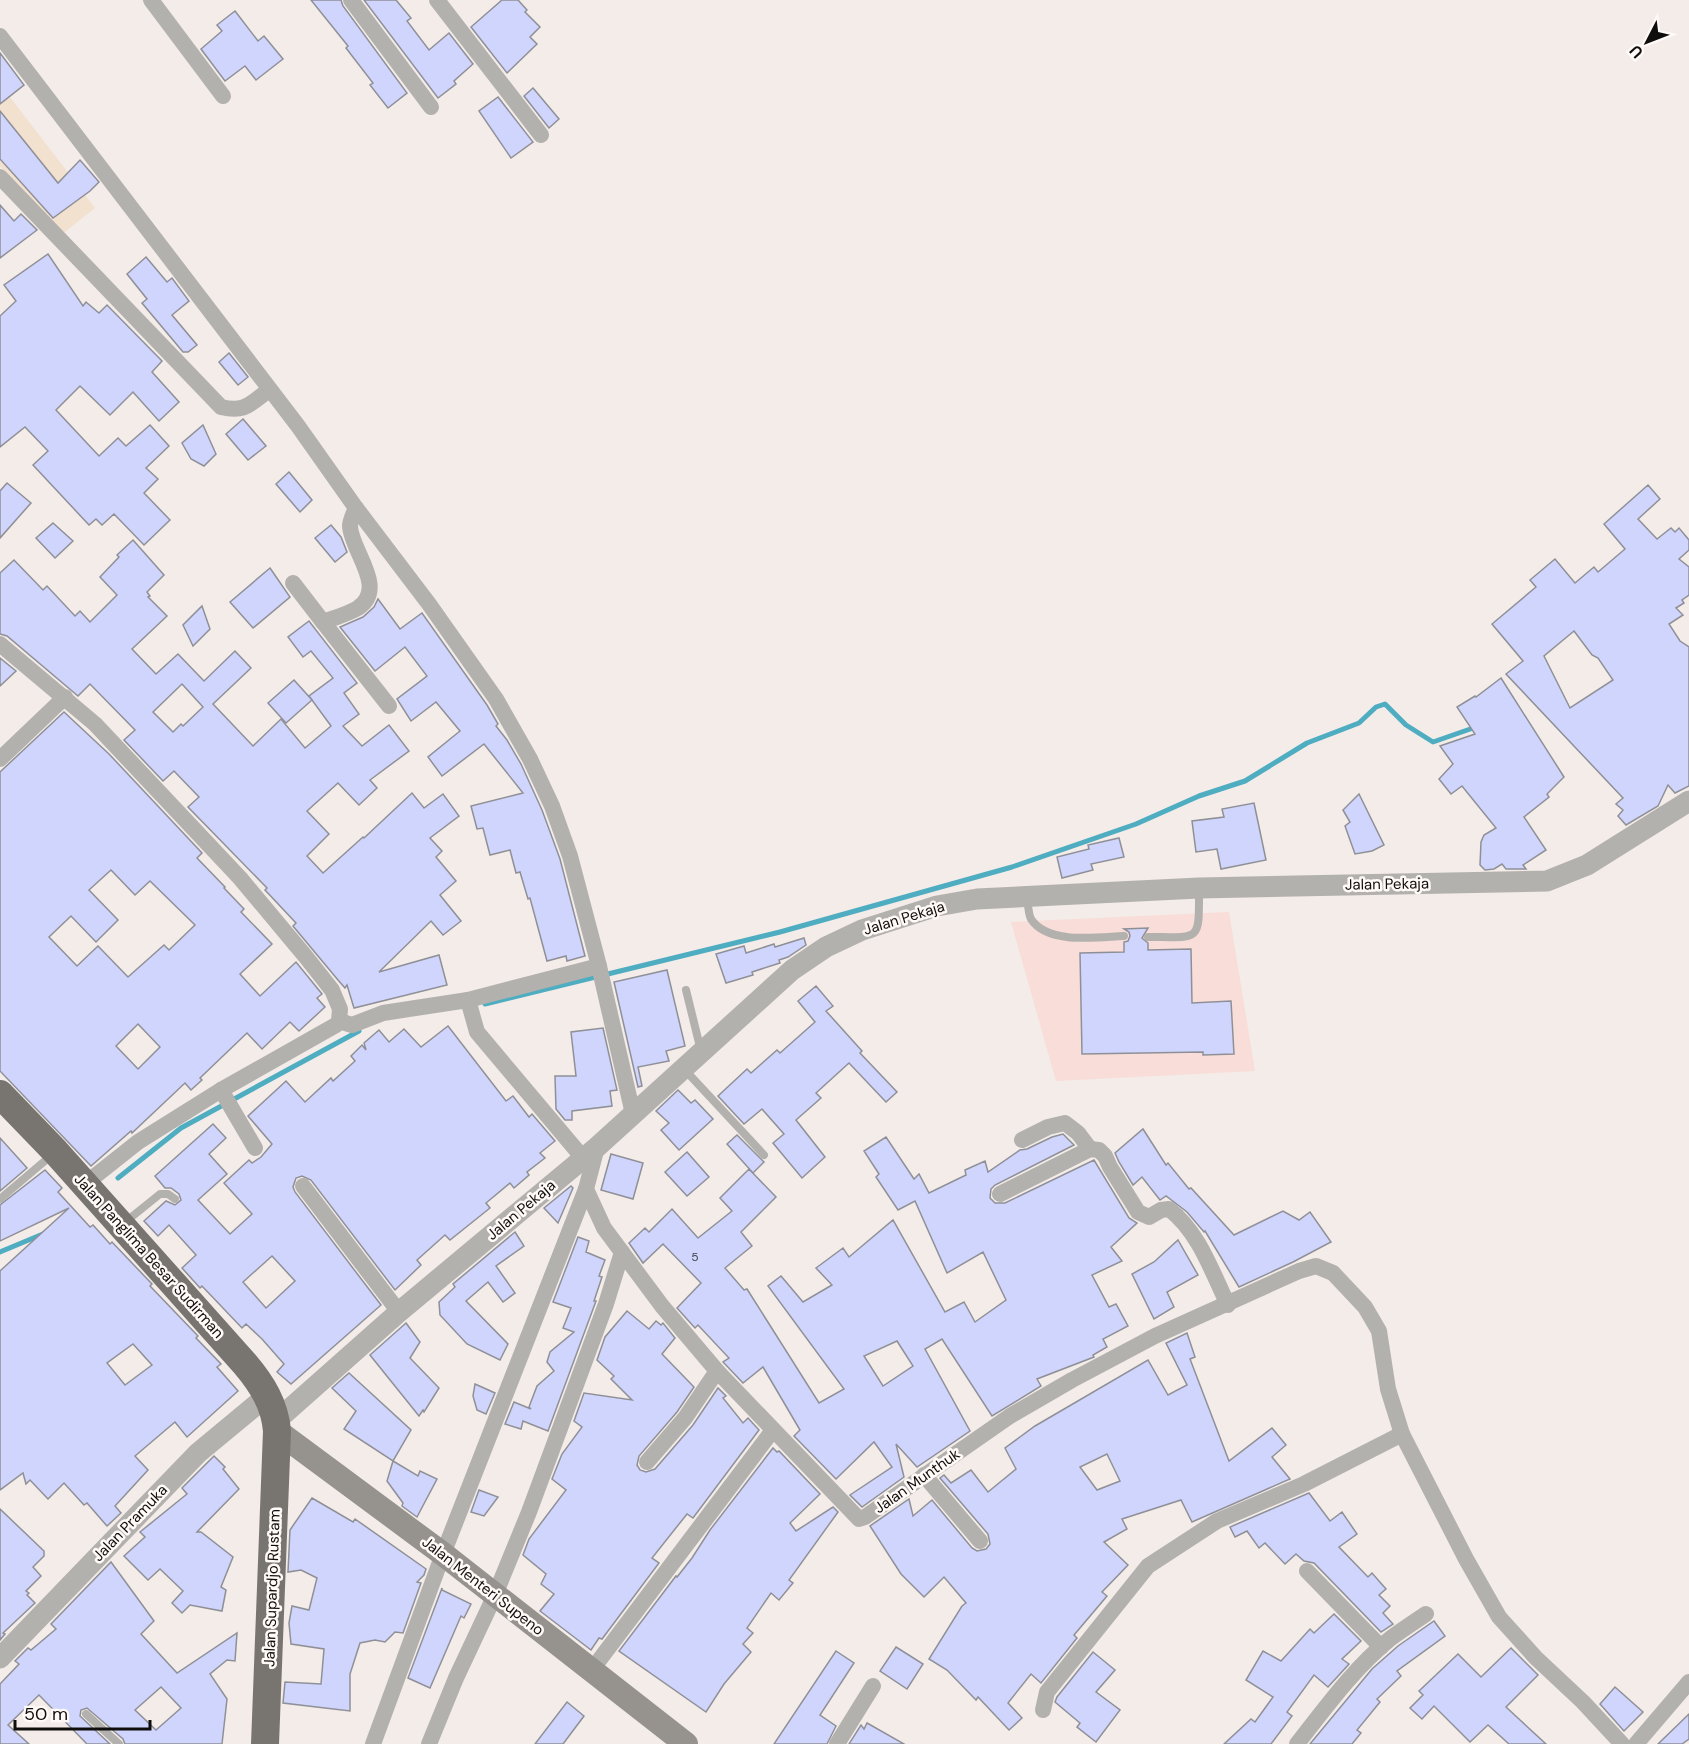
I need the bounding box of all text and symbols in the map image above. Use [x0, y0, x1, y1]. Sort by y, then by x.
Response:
north arrow [1617, 12, 1677, 72]
text: U [1625, 41, 1648, 63]
street label: Jalan Pekaja [1345, 873, 1429, 895]
street label: Jalan Pekaja [861, 896, 947, 940]
street label: Jalan Panglima Besar Sudirman [70, 1170, 228, 1342]
street label: Jalan Pekaja [482, 1175, 560, 1245]
house number: 5 [691, 1249, 699, 1265]
street label: Jalan Munthuk [870, 1444, 964, 1518]
street label: Jalan Pramuka [88, 1480, 172, 1566]
street label: Jalan Supardjo Rustam [259, 1509, 285, 1667]
street label: Jalan Menteri Supeno [418, 1532, 548, 1640]
scale bar [15, 1693, 150, 1731]
text: 50 m [24, 1702, 68, 1726]

